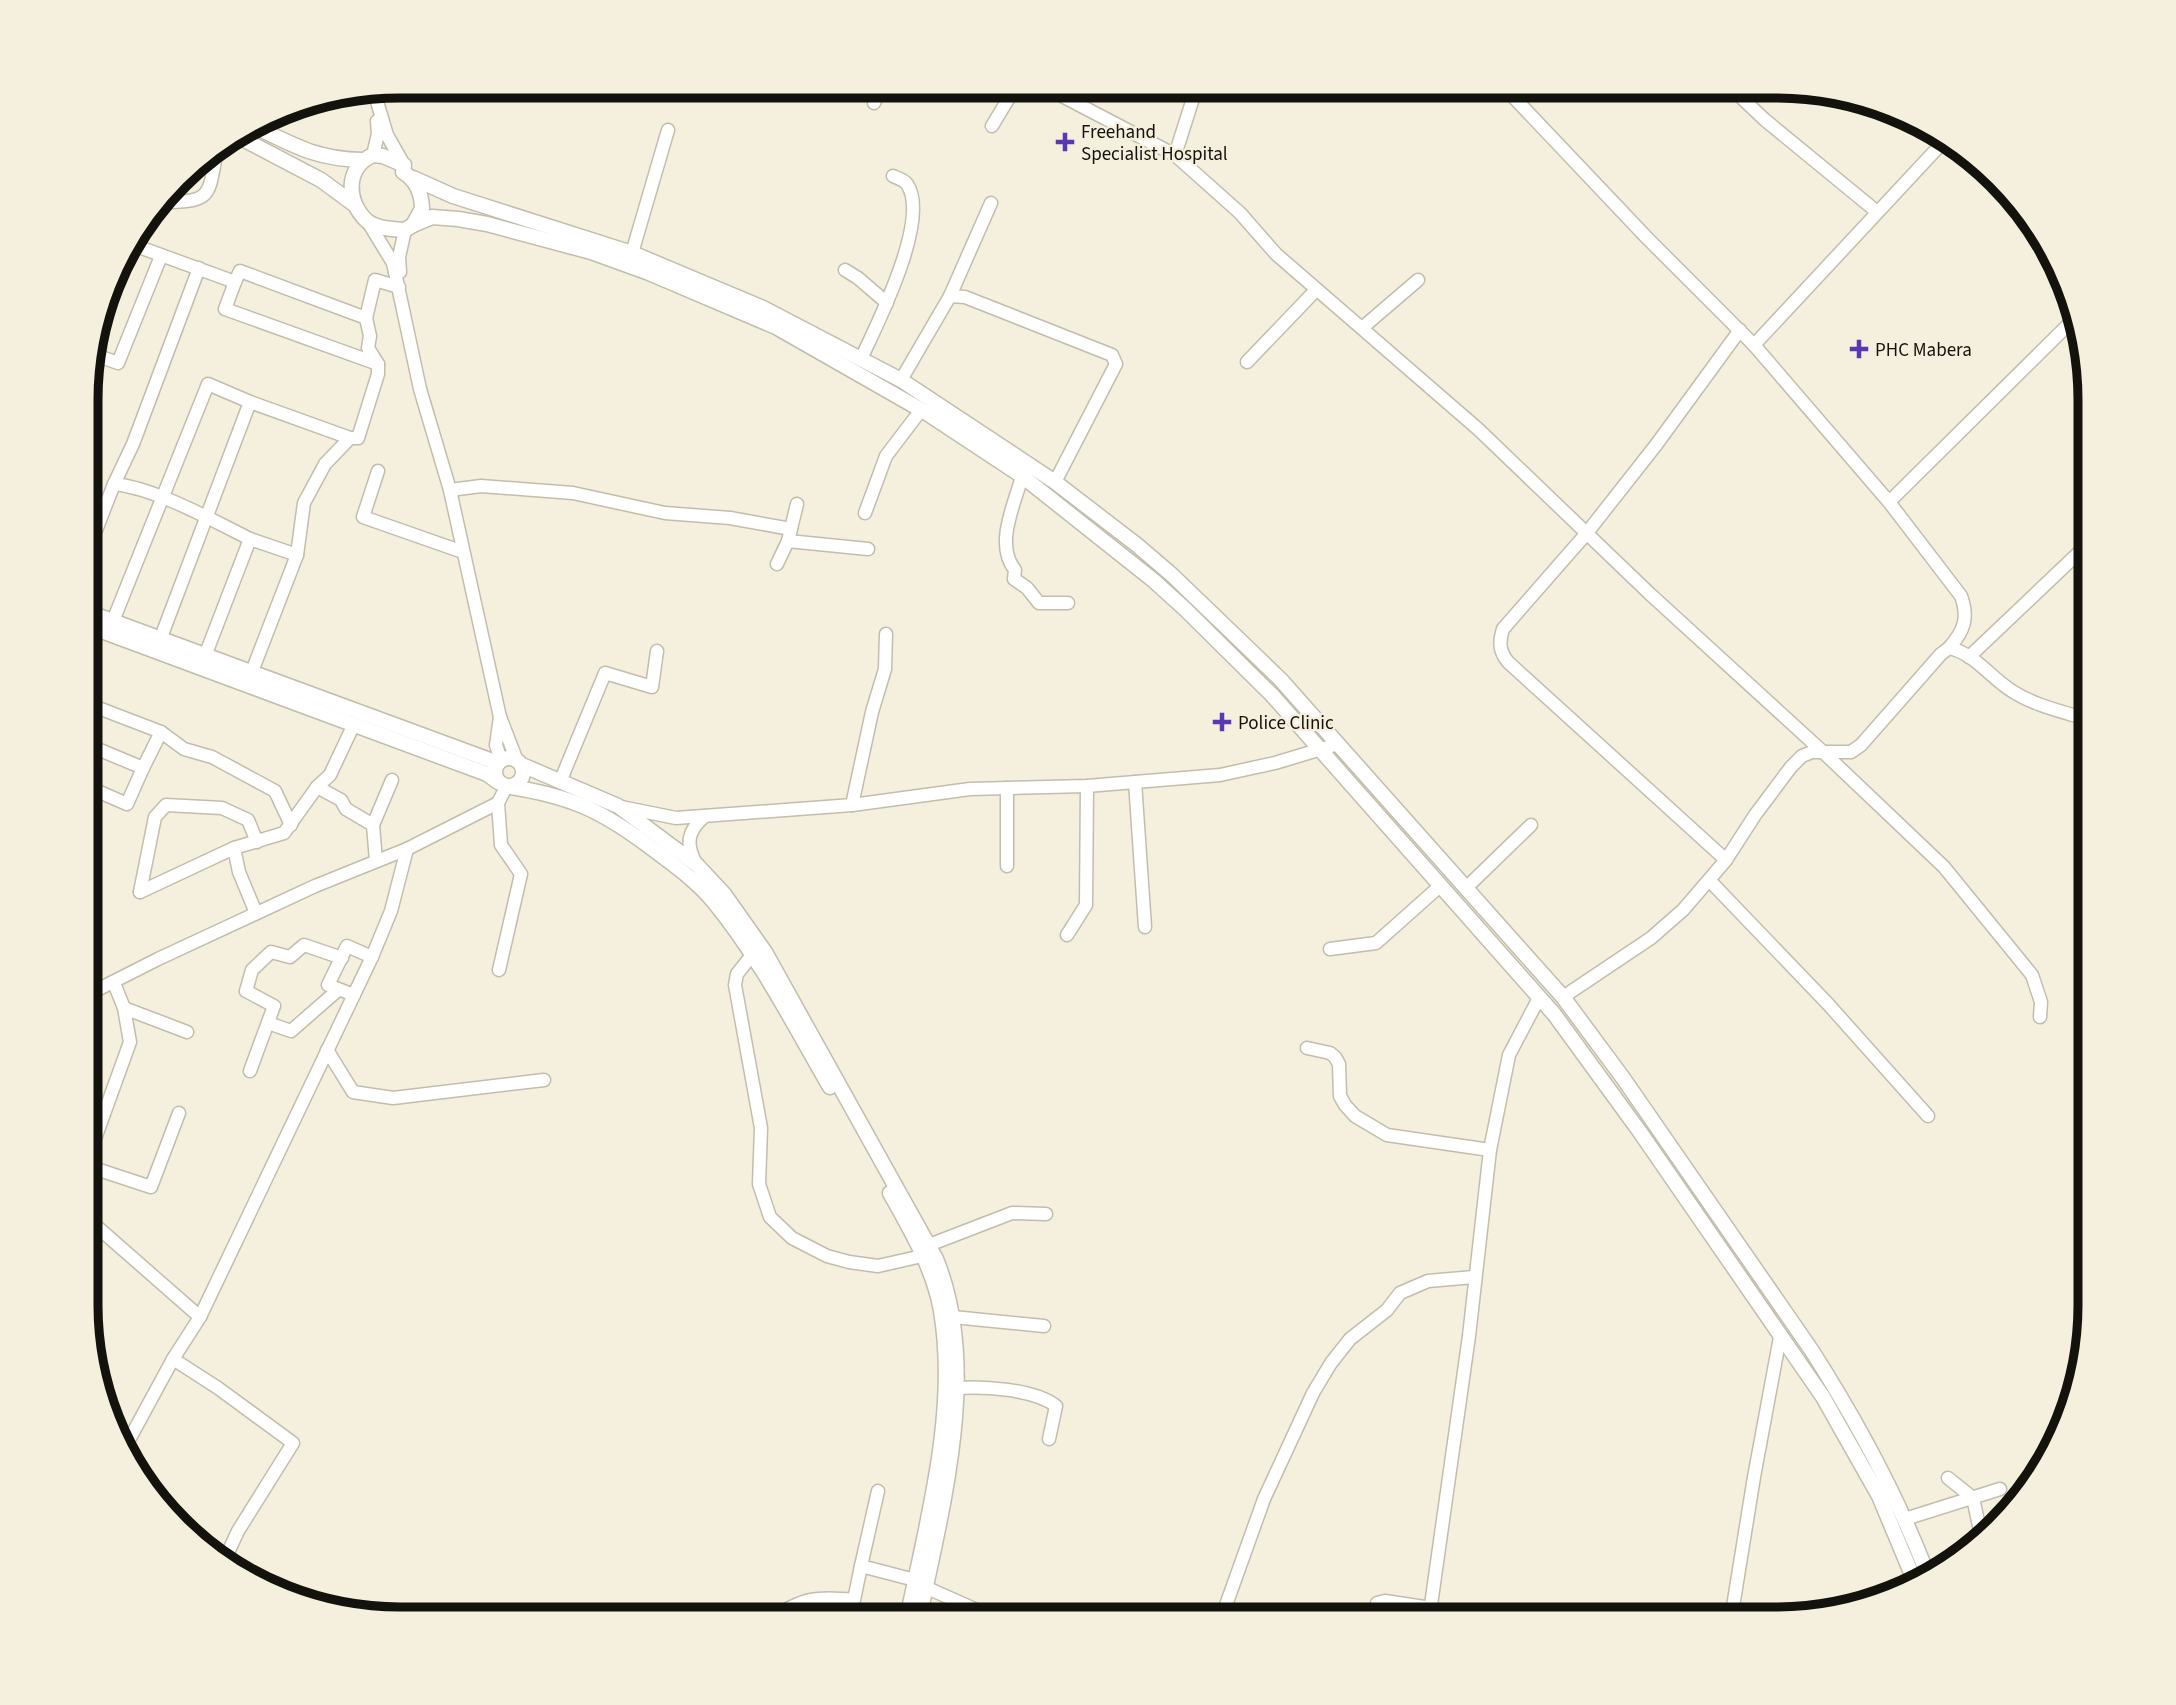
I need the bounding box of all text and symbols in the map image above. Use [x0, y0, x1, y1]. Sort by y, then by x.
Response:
place label: Freehand Specialist Hospital [1081, 119, 1228, 168]
marker: Freehand Specialist Hospital [1055, 132, 1075, 152]
place label: PHC Mabera [1875, 337, 1972, 364]
marker: PHC Mabera [1849, 339, 1869, 359]
place label: Police Clinic [1238, 710, 1334, 737]
marker: Police Clinic [1212, 712, 1232, 732]

